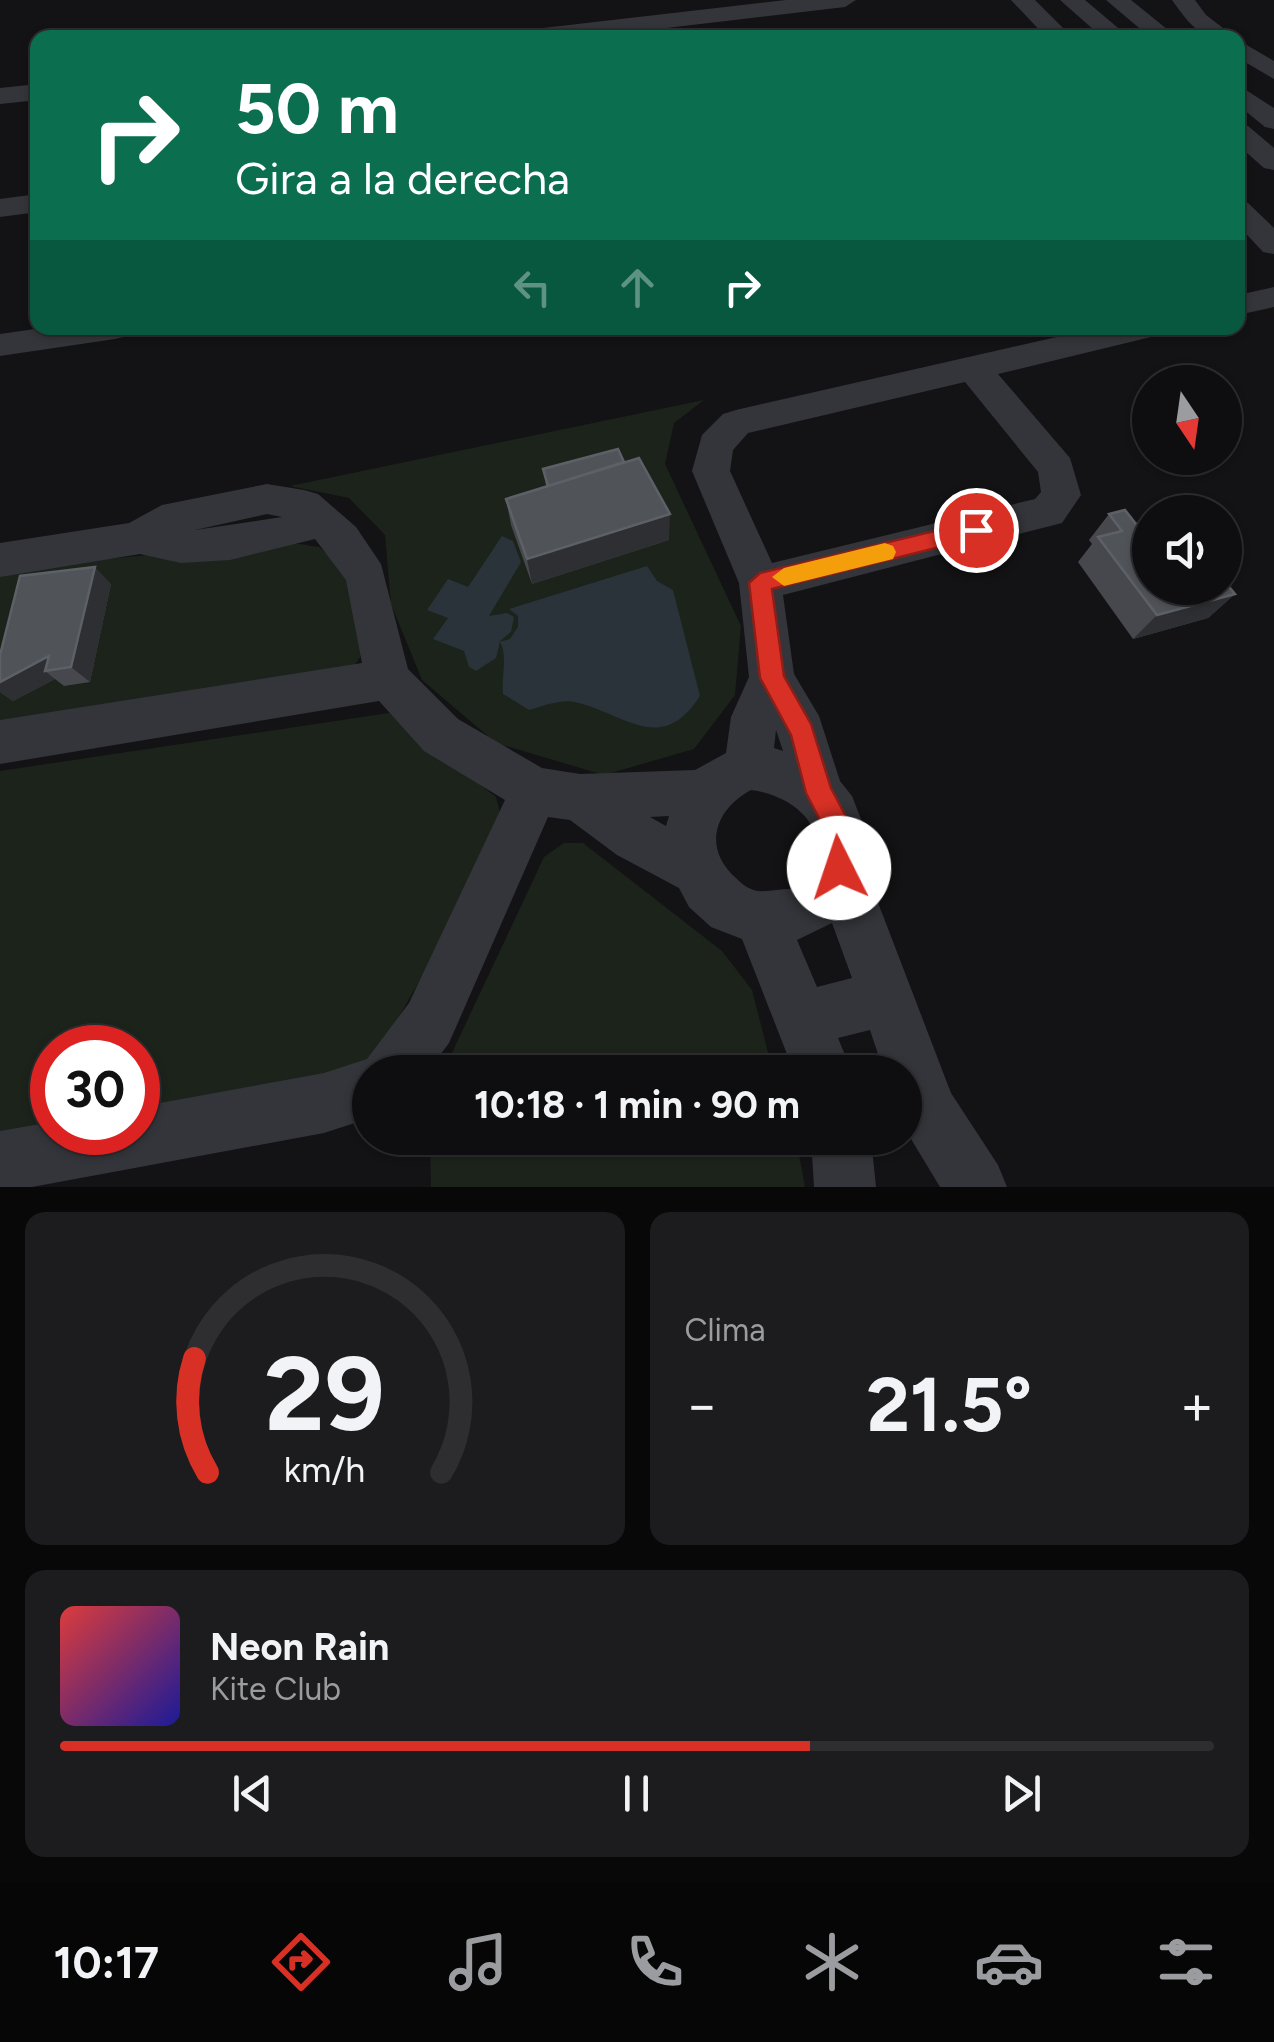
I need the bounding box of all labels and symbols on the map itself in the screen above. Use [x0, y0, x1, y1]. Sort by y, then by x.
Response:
north arrow [1132, 365, 1242, 475]
pin [934, 488, 1019, 573]
position arrow [787, 816, 891, 920]
speed limit sign: 30 [30, 1025, 160, 1155]

